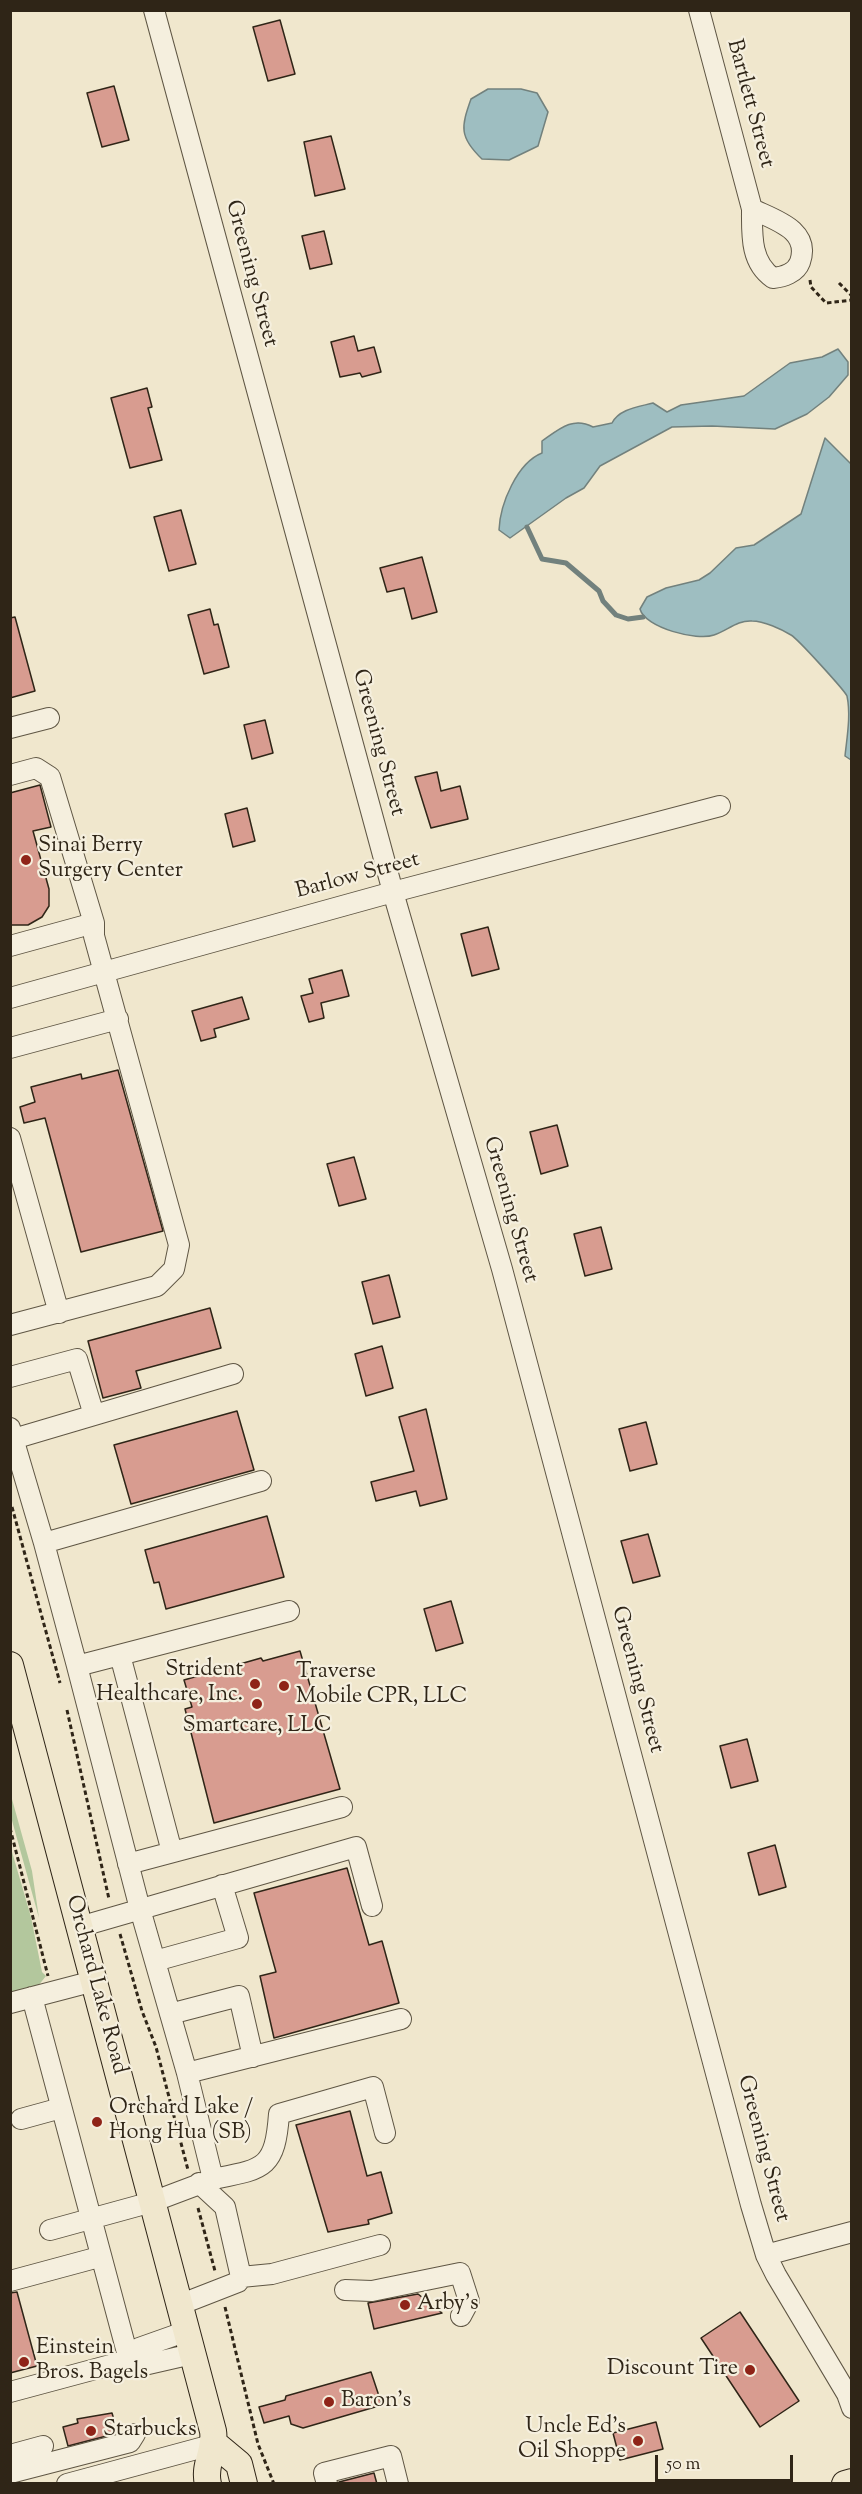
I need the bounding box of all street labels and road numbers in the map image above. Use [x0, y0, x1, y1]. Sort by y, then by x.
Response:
street label: Bartlett Street [719, 37, 779, 171]
street label: Greening Street [218, 198, 282, 350]
street label: Greening Street [345, 667, 409, 819]
street label: Barlow Street [293, 848, 423, 906]
street label: Greening Street [475, 1134, 543, 1286]
street label: Greening Street [604, 1604, 668, 1756]
street label: Orchard Lake Road [58, 1893, 132, 2077]
street label: Greening Street [730, 2073, 794, 2225]

